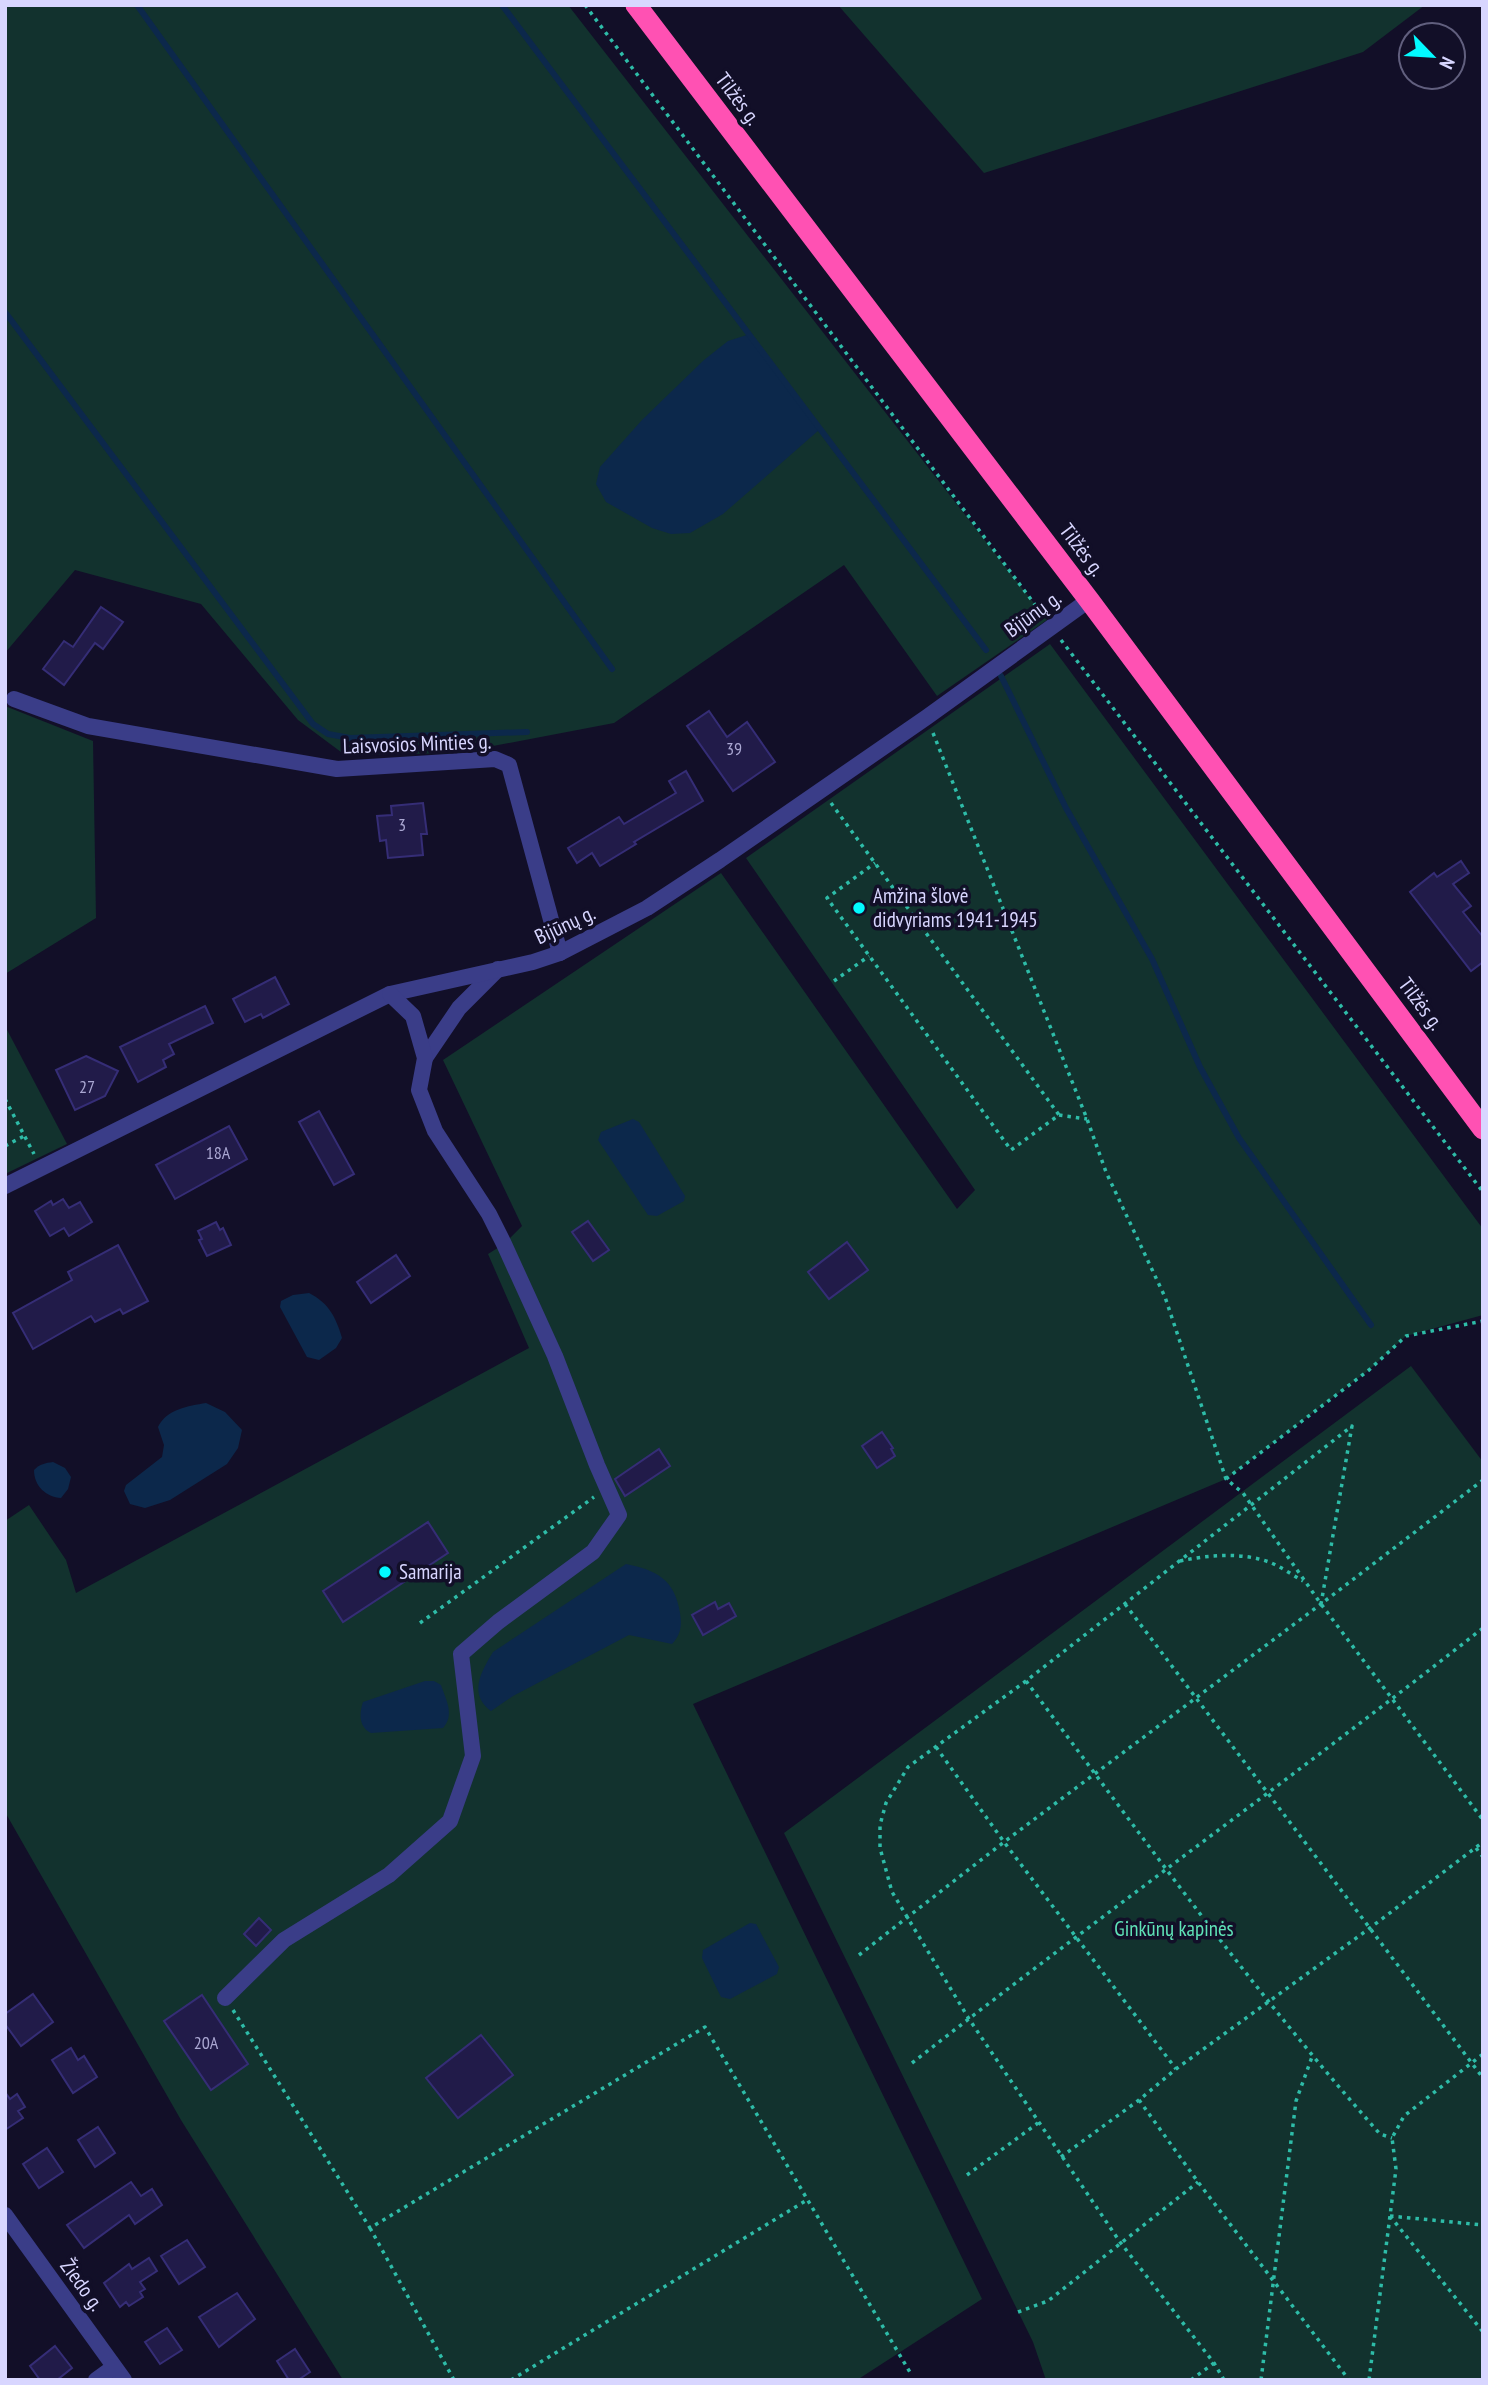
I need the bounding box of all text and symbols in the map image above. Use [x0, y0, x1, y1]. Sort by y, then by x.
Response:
north arrow [1397, 21, 1467, 91]
text: N [1434, 53, 1460, 73]
street label: Tilžės g. [710, 67, 767, 130]
street label: Tilžės g. [1054, 518, 1111, 581]
street label: Bijūnų g. [999, 584, 1066, 643]
street label: Laisvosios Minties g. [342, 727, 492, 760]
house number: 39 [726, 737, 742, 760]
house number: 3 [398, 813, 406, 836]
place label: Amžina šlovė didvyriams 1941-1945 [873, 882, 1038, 933]
street label: Bijūnų g. [530, 899, 599, 950]
marker: Amžina šlovė didvyriams 1941-1945 [851, 900, 867, 916]
street label: Tilžės g. [1393, 972, 1450, 1035]
house number: 27 [79, 1075, 95, 1098]
house number: 18A [206, 1141, 231, 1164]
place label: Samarija [399, 1558, 462, 1585]
marker: Samarija [377, 1564, 393, 1580]
park label: Ginkūnų kapinės [1114, 1915, 1234, 1942]
house number: 20A [194, 2031, 219, 2054]
street label: Žiedo g. [54, 2253, 110, 2316]

